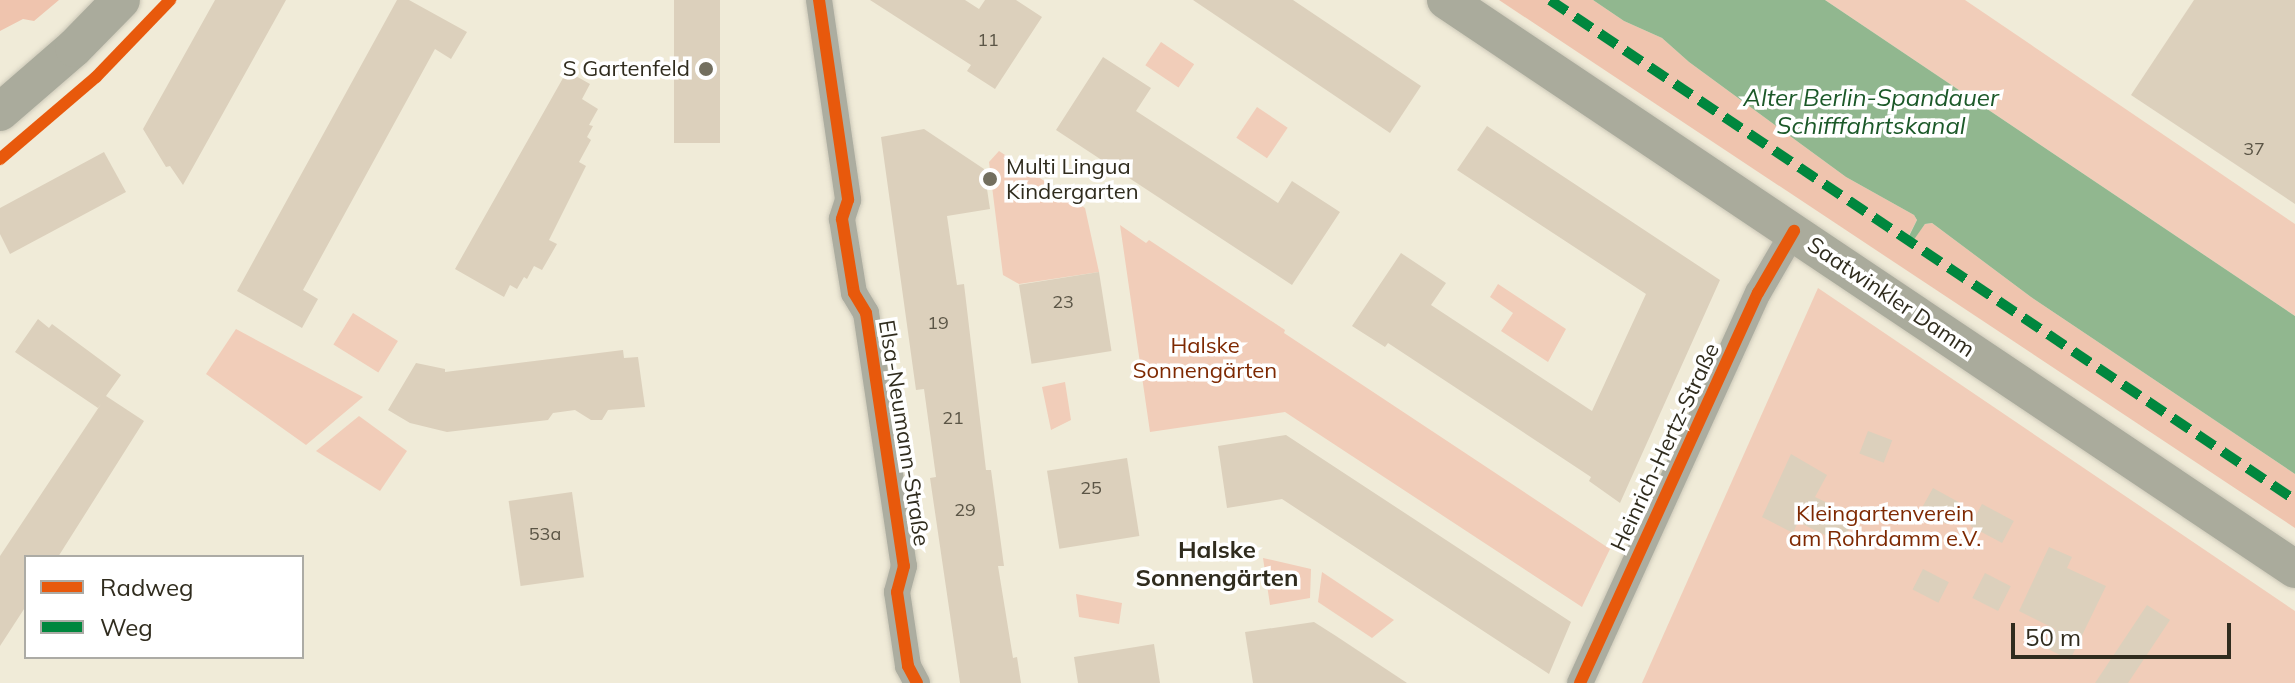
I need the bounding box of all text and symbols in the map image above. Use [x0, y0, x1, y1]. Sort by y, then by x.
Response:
house number: 11 [977, 29, 999, 51]
place label: S Gartenfeld [563, 56, 690, 82]
marker: S Gartenfeld [697, 60, 715, 78]
water label: Alter Berlin-Spandauer Schifffahrtskanal [1743, 84, 1999, 140]
house number: 37 [2243, 138, 2265, 160]
place label: Multi Lingua Kindergarten [1006, 153, 1139, 204]
marker: Multi Lingua Kindergarten [981, 170, 999, 188]
street label: Saatwinkler Damm [1802, 231, 1980, 363]
house number: 23 [1052, 291, 1074, 313]
house number: 19 [927, 312, 949, 334]
street label: Elsa-Neumann-Straße [873, 318, 935, 548]
park label: Halske Sonnengärten [1133, 332, 1277, 384]
street label: Heinrich-Hertz-Straße [1605, 339, 1725, 555]
house number: 21 [942, 407, 964, 429]
house number: 25 [1080, 477, 1102, 499]
house number: 29 [954, 499, 976, 521]
park label: Kleingartenverein am Rohrdamm e.V. [1789, 500, 1981, 552]
house number: 53a [529, 523, 561, 545]
district label: Halske Sonnengärten [1136, 536, 1298, 592]
legend [24, 555, 304, 659]
text: Radweg [100, 572, 194, 602]
scale bar [2015, 607, 2235, 657]
text: Weg [100, 612, 153, 642]
text: 50 m [2025, 622, 2081, 652]

